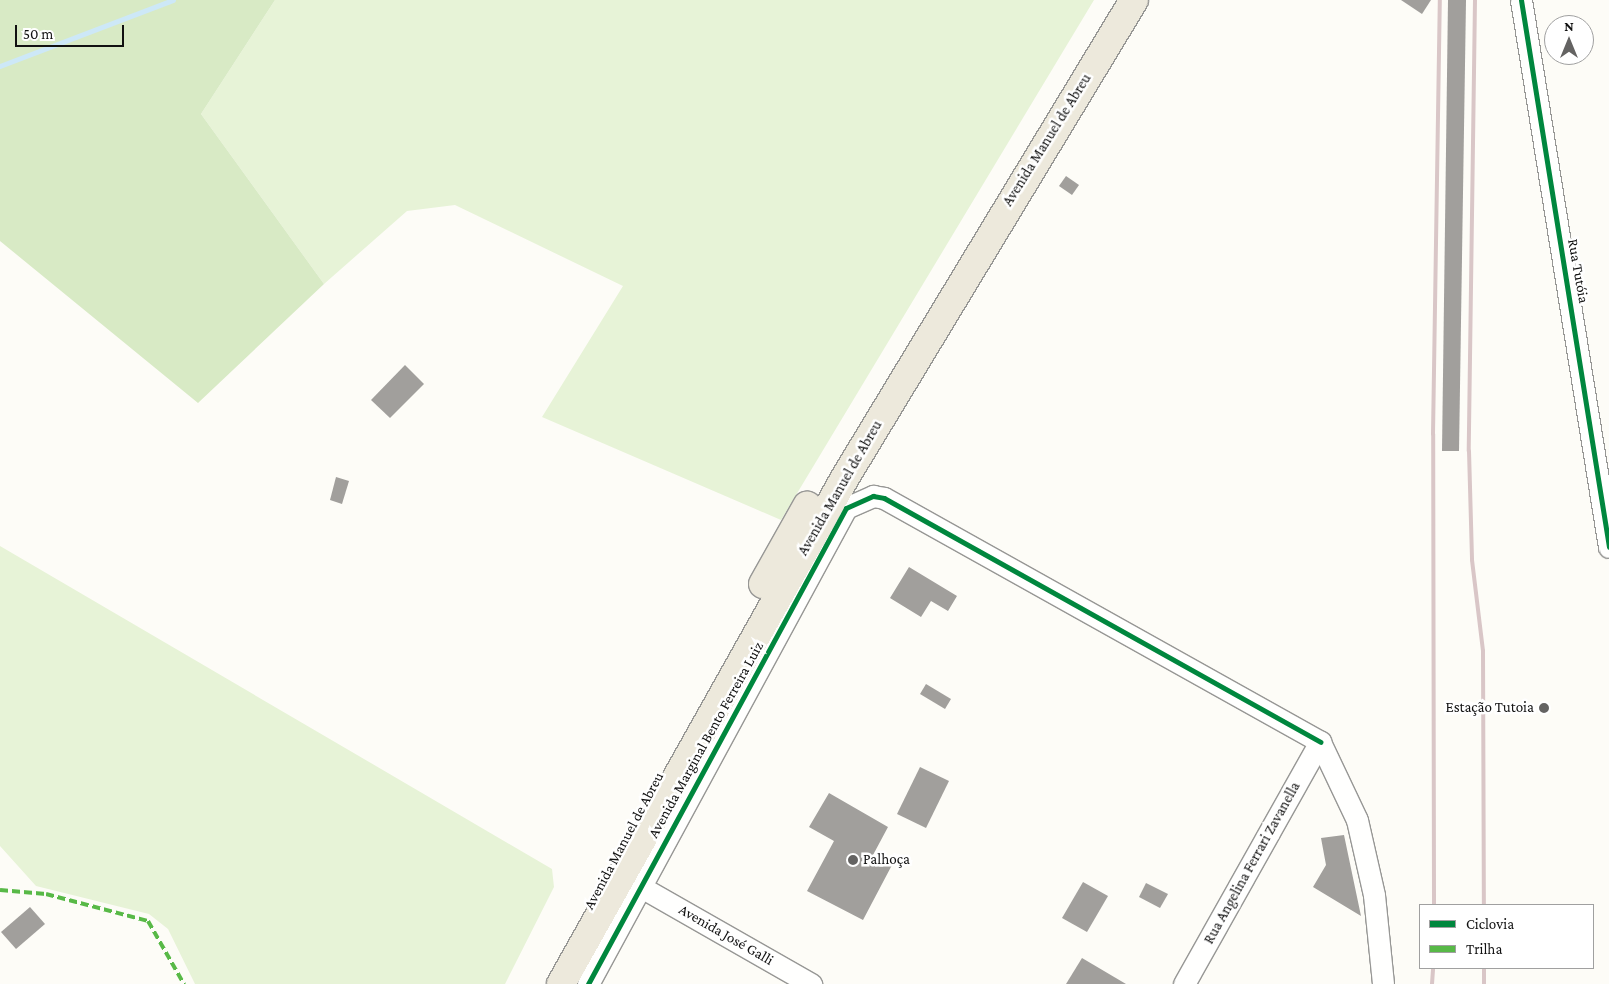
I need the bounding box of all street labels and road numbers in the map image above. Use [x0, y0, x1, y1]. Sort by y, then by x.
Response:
street label: Avenida Manuel de Abreu [999, 70, 1095, 210]
street label: Rua Tutóia [1563, 237, 1593, 305]
street label: Avenida Manuel de Abreu [794, 417, 886, 559]
street label: Avenida Marginal Bento Ferreira Luiz [644, 639, 768, 841]
street label: Avenida Manuel de Abreu [580, 769, 668, 913]
street label: Rua Angelina Ferrari Zavanella [1200, 779, 1304, 947]
street label: Avenida José Galli [675, 901, 777, 969]

